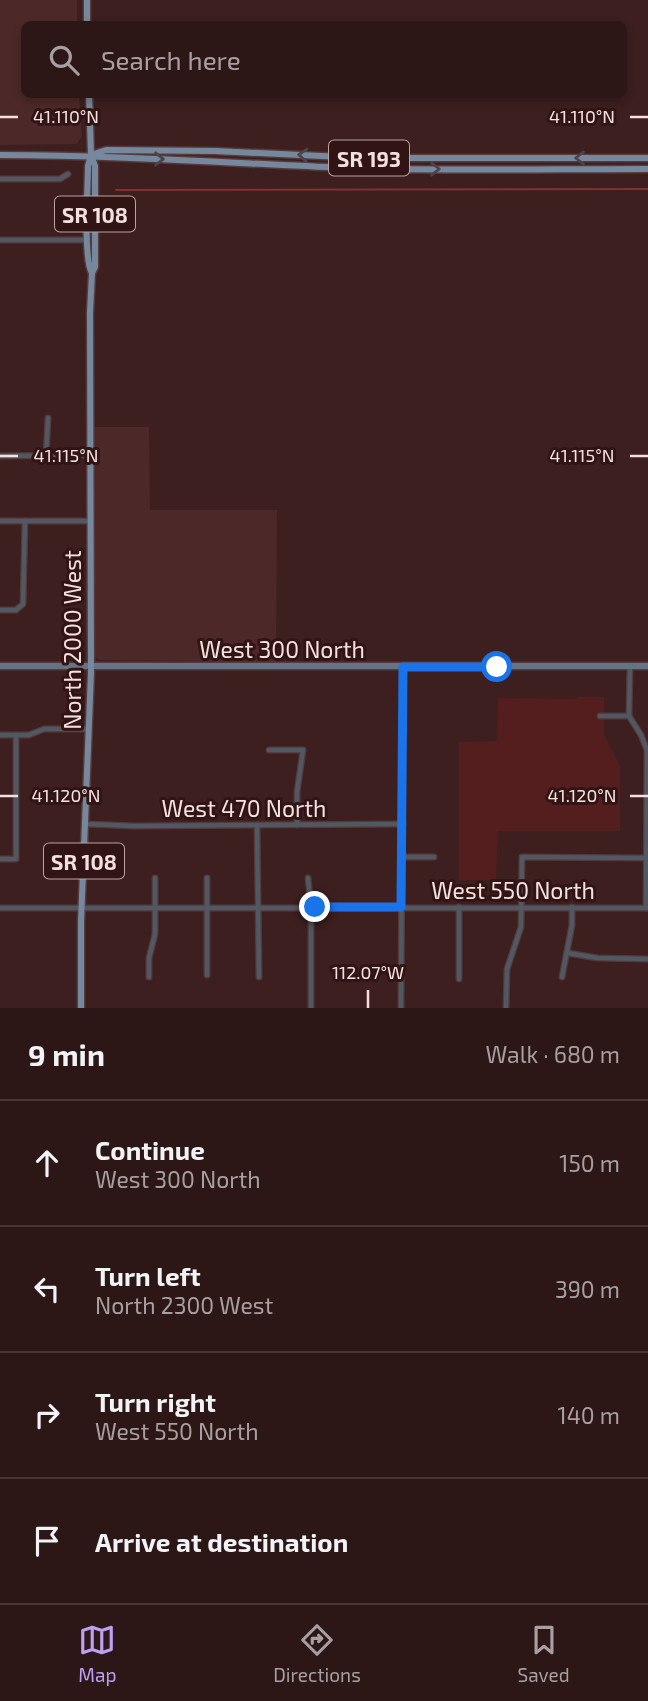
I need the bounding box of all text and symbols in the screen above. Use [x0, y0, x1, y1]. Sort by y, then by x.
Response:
search box [21, 21, 627, 98]
icon: search [45, 41, 83, 79]
text: Search here [101, 44, 241, 75]
text: 41.110°N [33, 105, 99, 127]
text: 41.110°N [549, 105, 615, 127]
road number: SR 193 [329, 140, 409, 176]
one-way arrow [298, 148, 309, 163]
one-way arrow [574, 150, 585, 166]
one-way arrow [154, 151, 164, 167]
one-way arrow [430, 161, 441, 177]
road number: SR 108 [55, 196, 135, 232]
text: 41.115°N [34, 444, 98, 466]
text: 41.115°N [550, 444, 614, 466]
street label: North 2000 West [58, 550, 86, 730]
street label: West 300 North [199, 635, 365, 663]
route start [481, 651, 512, 682]
text: 41.120°N [32, 784, 100, 806]
text: 41.120°N [548, 784, 616, 806]
street label: West 470 North [162, 794, 326, 822]
road number: SR 108 [44, 844, 124, 878]
street label: West 550 North [431, 876, 595, 904]
route end [299, 891, 330, 922]
text: 112.07°W [332, 961, 404, 983]
text: 9 min [28, 1036, 105, 1072]
text: Walk · 680 m [486, 1040, 620, 1068]
text: Continue [95, 1134, 205, 1165]
icon: ahead [28, 1144, 66, 1182]
text: 150 m [559, 1149, 620, 1177]
text: West 300 North [95, 1165, 261, 1193]
text: Turn left [95, 1260, 201, 1291]
icon: left [28, 1270, 66, 1308]
text: 390 m [555, 1275, 620, 1303]
text: North 2300 West [95, 1291, 273, 1319]
text: Turn right [95, 1386, 216, 1417]
icon: right [28, 1396, 66, 1434]
text: 140 m [558, 1401, 620, 1429]
text: West 550 North [95, 1417, 259, 1445]
icon: arrive [28, 1522, 66, 1560]
text: Arrive at destination [95, 1526, 348, 1557]
tab: Map [78, 1621, 116, 1686]
tab: Directions [273, 1621, 361, 1686]
tab: Saved [517, 1621, 570, 1686]

